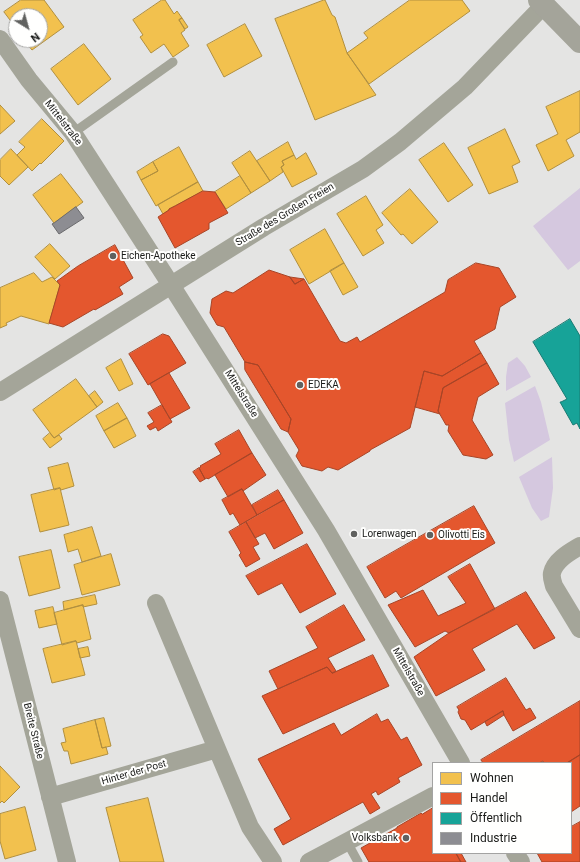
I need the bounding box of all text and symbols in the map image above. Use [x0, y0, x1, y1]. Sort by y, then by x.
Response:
north arrow [8, 8, 48, 48]
text: N [28, 30, 42, 45]
street label: Mittelstraße [42, 98, 84, 148]
street label: Straße des Großen Freien [234, 181, 336, 249]
place label: Eichen-Apotheke [121, 250, 196, 262]
marker: Eichen-Apotheke [108, 251, 118, 261]
street label: Mittelstraße [222, 368, 260, 420]
place label: EDEKA [308, 379, 339, 391]
marker: EDEKA [295, 380, 305, 390]
place label: Lorenwagen [362, 528, 417, 540]
marker: Lorenwagen [349, 529, 359, 539]
place label: Olivotti Eis [438, 529, 485, 541]
marker: Olivotti Eis [425, 530, 435, 540]
street label: Mittelstraße [389, 646, 427, 698]
street label: Breite Straße [20, 702, 46, 760]
street label: Hinter der Post [100, 758, 168, 788]
legend [432, 762, 572, 854]
text: Wohnen [470, 771, 514, 785]
text: Handel [470, 791, 508, 805]
text: Öffentlich [470, 811, 522, 825]
text: Industrie [470, 831, 517, 845]
place label: Volksbank [352, 832, 398, 844]
marker: Volksbank [401, 833, 411, 843]

